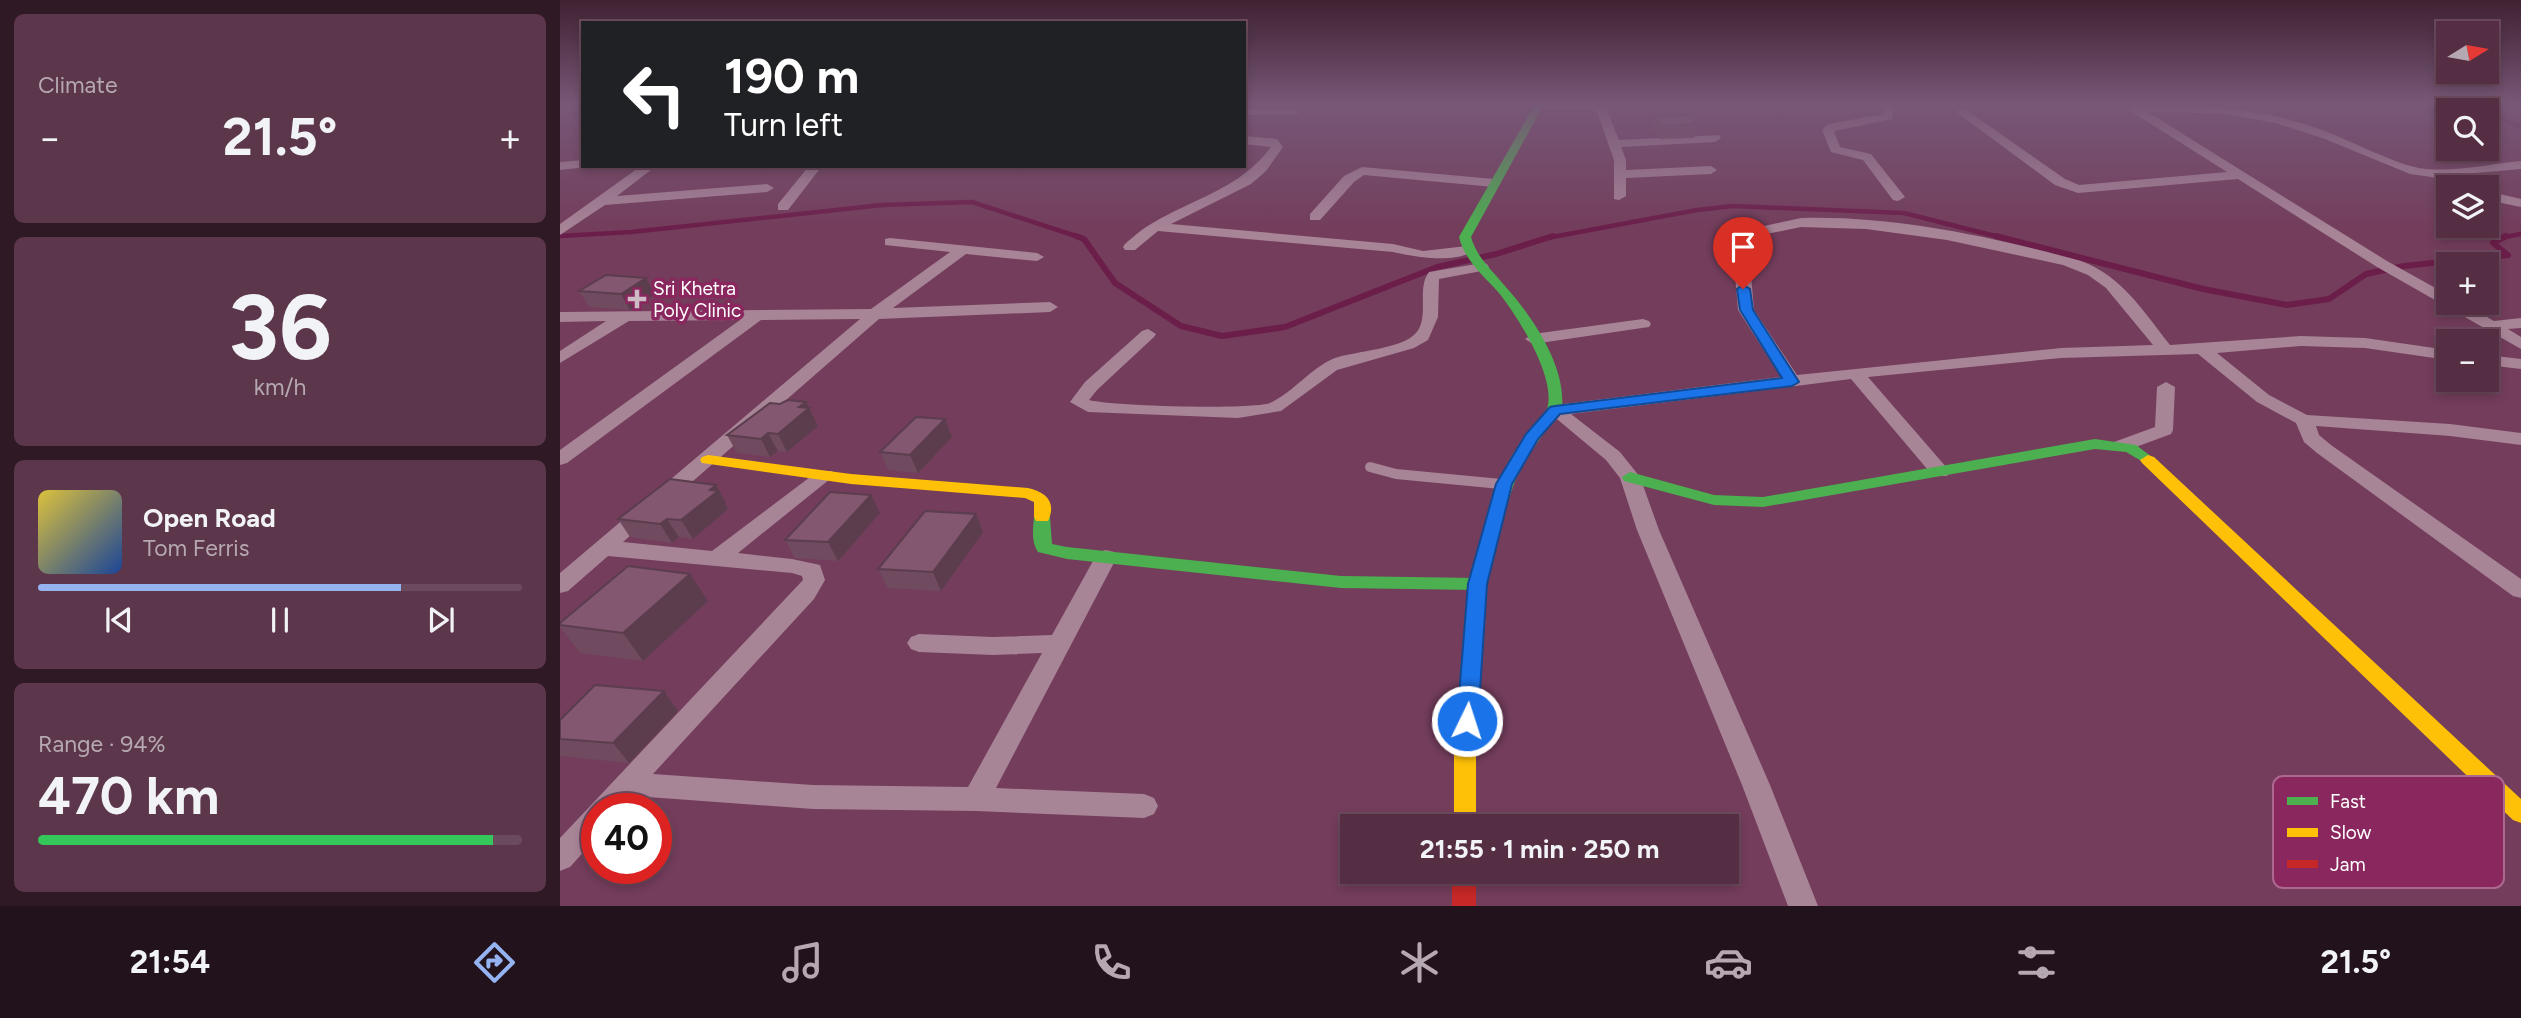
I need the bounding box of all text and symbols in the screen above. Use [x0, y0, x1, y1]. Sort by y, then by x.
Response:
north arrow [2436, 21, 2499, 84]
map controls [2436, 21, 2499, 392]
text: 190 m [724, 46, 859, 105]
icon: left [609, 49, 700, 140]
text: Climate [38, 71, 117, 99]
button: search [2436, 98, 2499, 161]
text: 21.5° [223, 106, 337, 168]
text: Turn left [724, 106, 843, 144]
text: − [38, 115, 62, 161]
text: + [498, 115, 522, 161]
button: layers [2436, 175, 2499, 238]
pin [1713, 217, 1773, 289]
icon: arrive [1724, 228, 1762, 266]
button: + [2436, 252, 2499, 315]
text: 36 [228, 273, 332, 382]
place label: Sri Khetra Poly Clinic [653, 277, 741, 322]
marker: Sri Khetra Poly Clinic [627, 289, 647, 309]
button: − [2436, 329, 2499, 392]
text: km/h [254, 373, 306, 401]
text: Open Road [143, 502, 276, 534]
text: Tom Ferris [143, 534, 249, 562]
icon: previous [100, 601, 138, 639]
icon: pause [261, 601, 299, 639]
icon: next [422, 601, 460, 639]
position arrow [1430, 684, 1504, 758]
text: Range · 94% [38, 730, 166, 758]
text: 470 km [38, 765, 219, 827]
legend [2273, 776, 2504, 888]
text: Fast [2330, 790, 2366, 813]
speed limit sign: 40 [581, 793, 672, 884]
text: Slow [2330, 821, 2372, 844]
text: 21:55 · 1 min · 250 m [1420, 833, 1659, 865]
text: Jam [2330, 853, 2366, 876]
icon: directions [470, 938, 519, 987]
icon: music [778, 938, 827, 987]
icon: phone [1087, 938, 1136, 987]
icon: climate [1395, 938, 1444, 987]
icon: car [1704, 938, 1753, 987]
icon: filters [2012, 938, 2061, 987]
text: 21:54 [130, 943, 210, 981]
text: 21.5° [2321, 943, 2391, 981]

